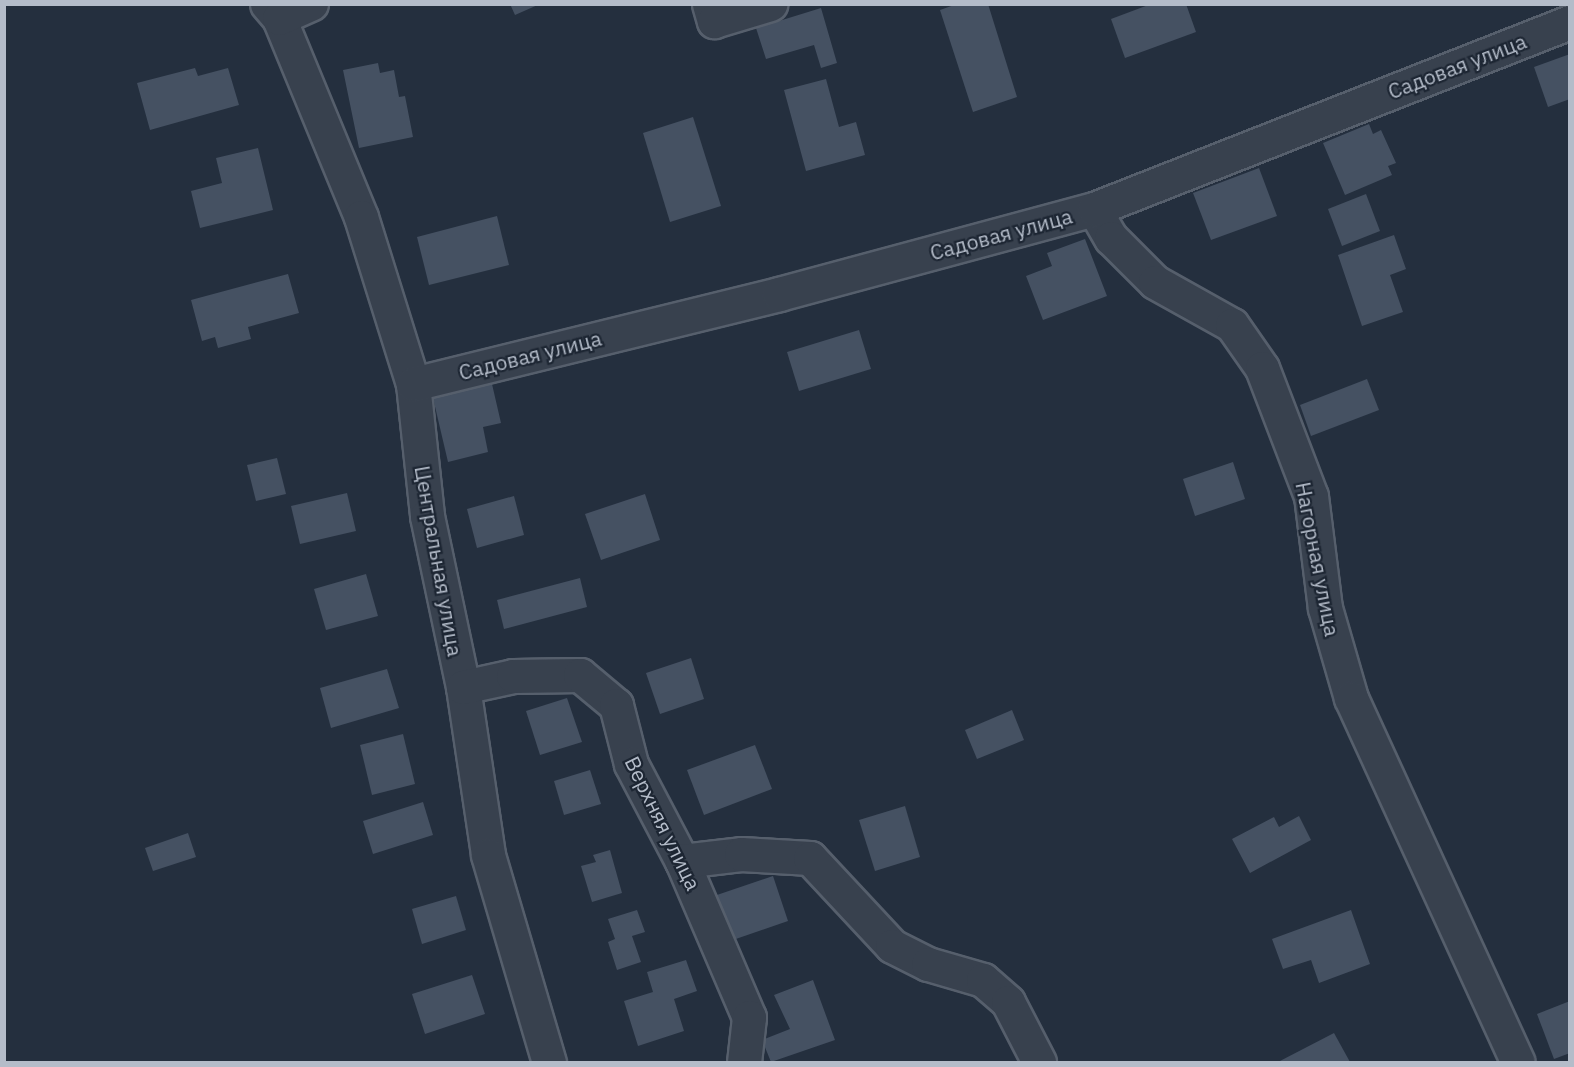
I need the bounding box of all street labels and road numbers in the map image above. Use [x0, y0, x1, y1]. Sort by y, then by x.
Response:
street label: Садовая улица [1384, 28, 1530, 104]
street label: Садовая улица [927, 203, 1075, 265]
street label: Садовая улица [456, 325, 604, 385]
street label: Центральная улица [410, 464, 468, 658]
street label: Нагорная улица [1291, 480, 1345, 638]
street label: Верхняя улица [620, 752, 706, 894]

